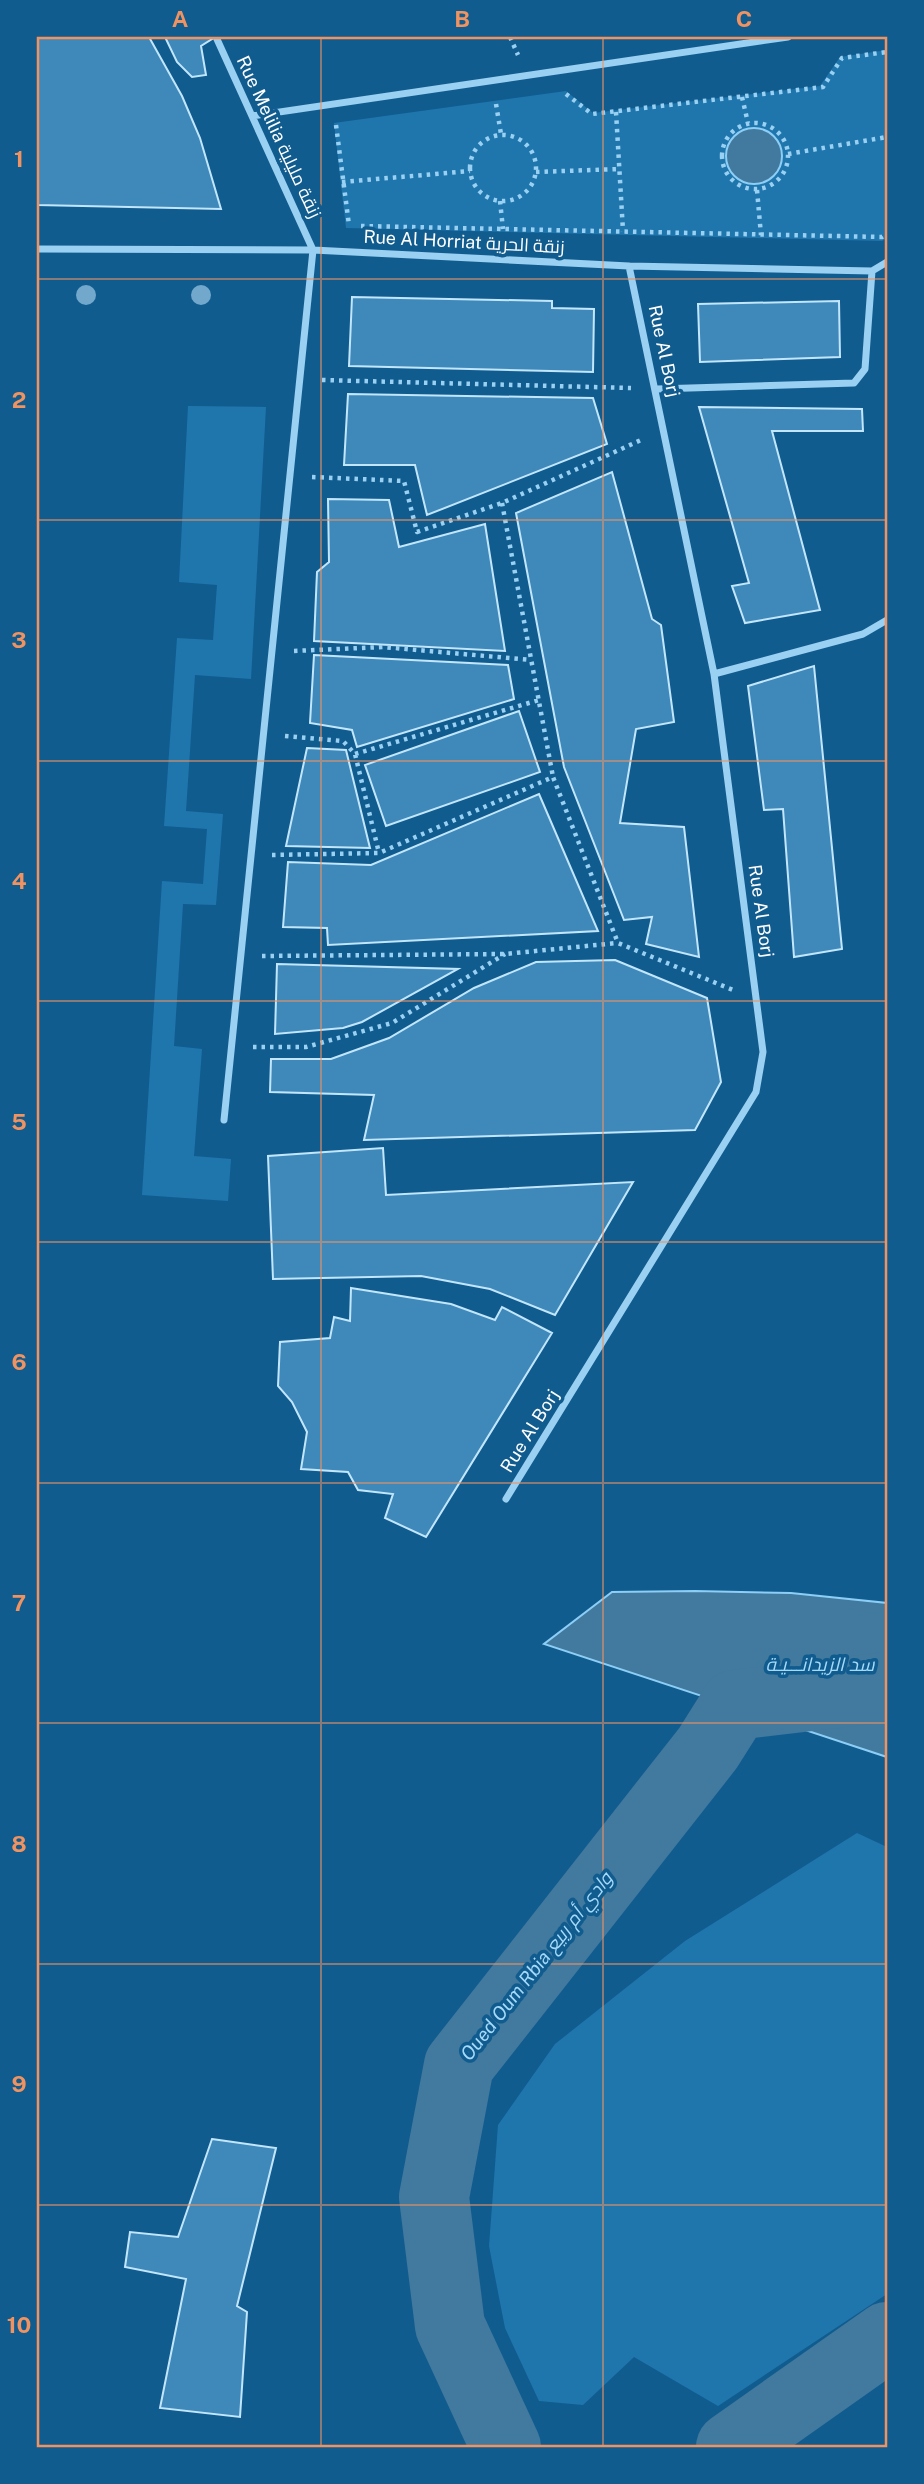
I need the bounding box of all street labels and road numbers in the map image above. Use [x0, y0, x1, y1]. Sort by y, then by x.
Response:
street label: Rue Melilia زنقة مليلية [232, 52, 326, 222]
street label: Rue Al Horriat زنقة الحرية [363, 226, 565, 258]
street label: Rue Al Borj [644, 303, 684, 399]
street label: Rue Al Borj [745, 863, 778, 959]
street label: Rue Al Borj [496, 1385, 563, 1476]

